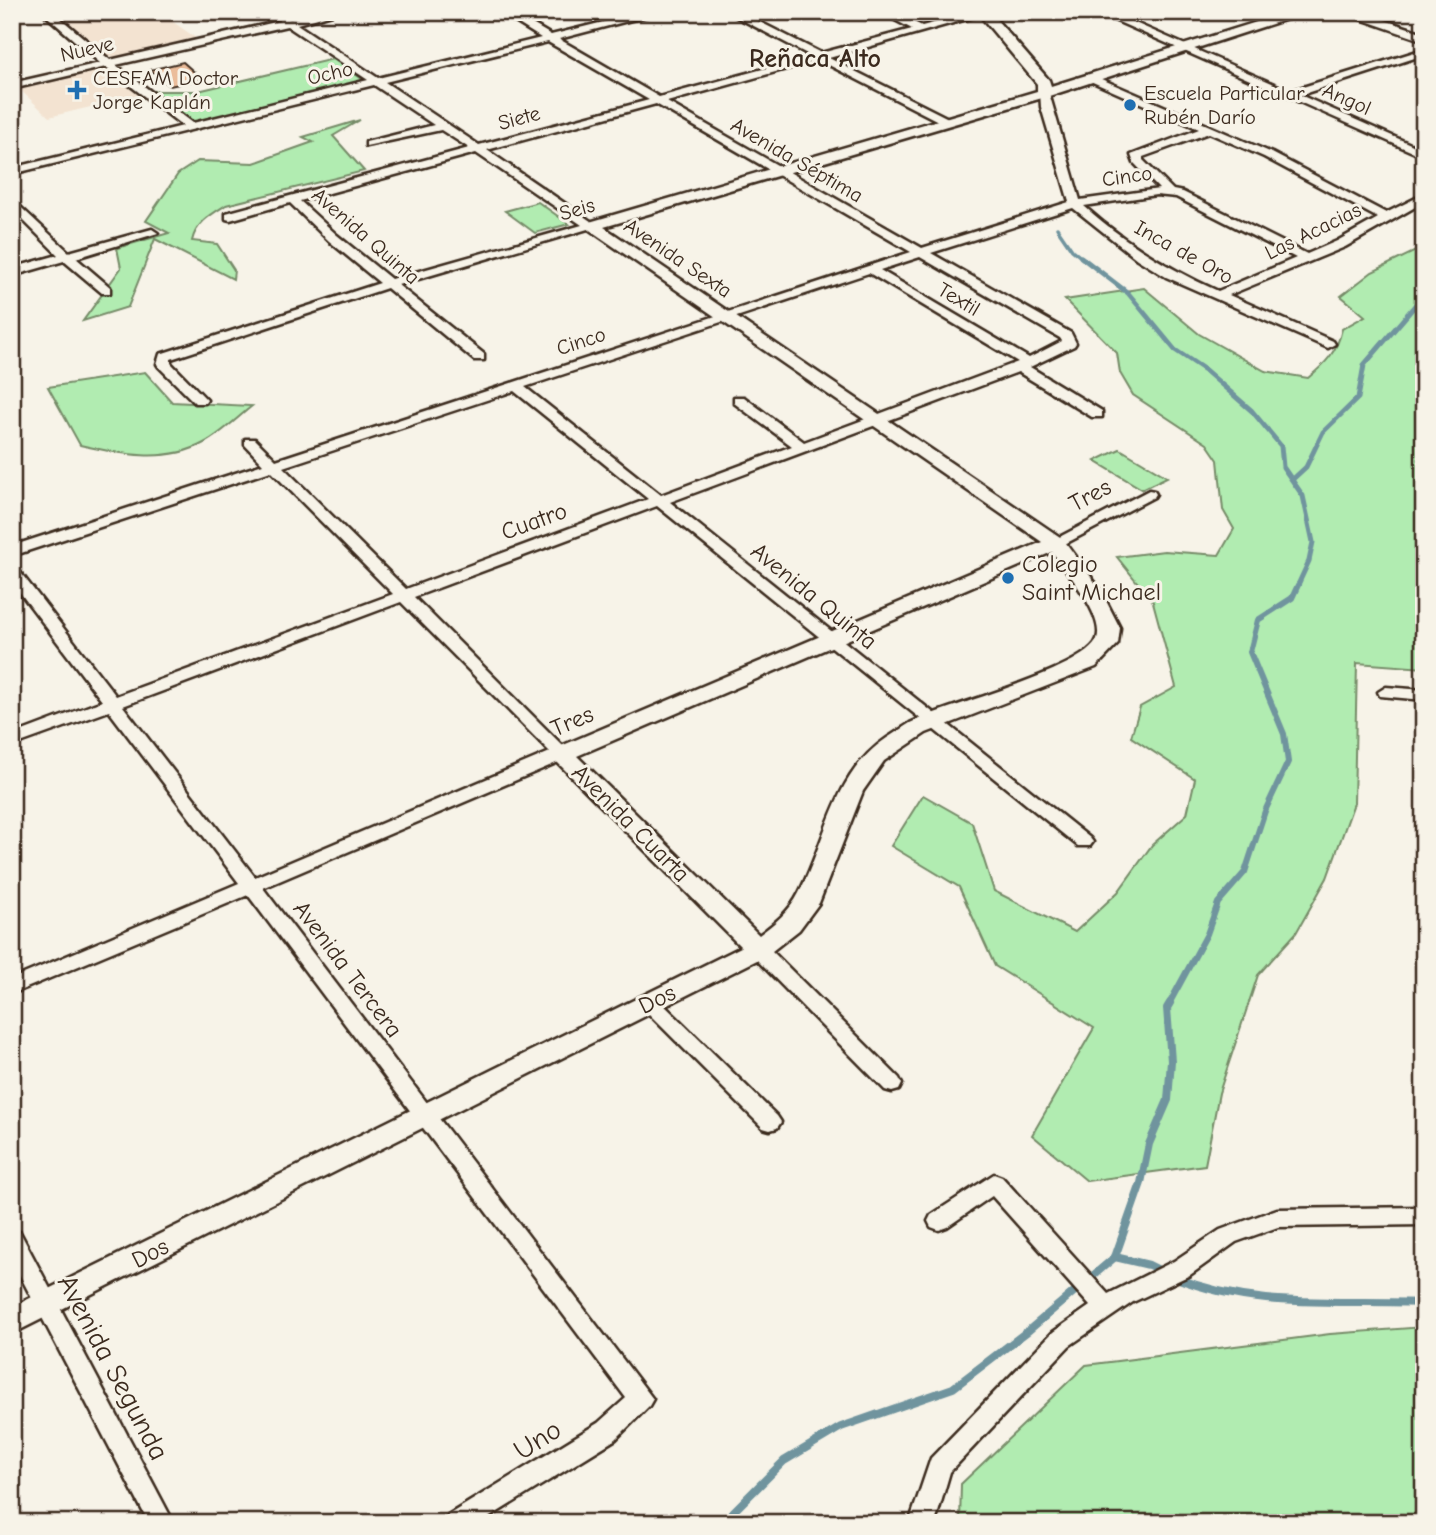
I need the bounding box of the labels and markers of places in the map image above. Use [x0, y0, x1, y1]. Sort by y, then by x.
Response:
place label: CESFAM Doctor Jorge Kaplán [93, 66, 239, 114]
marker: CESFAM Doctor Jorge Kaplán [67, 80, 87, 100]
place label: Escuela Particular Rubén Darío [1144, 81, 1305, 129]
marker: Escuela Particular Rubén Darío [1122, 97, 1138, 113]
place label: Colegio Saint Michael [1022, 550, 1161, 606]
marker: Colegio Saint Michael [1000, 570, 1016, 586]

